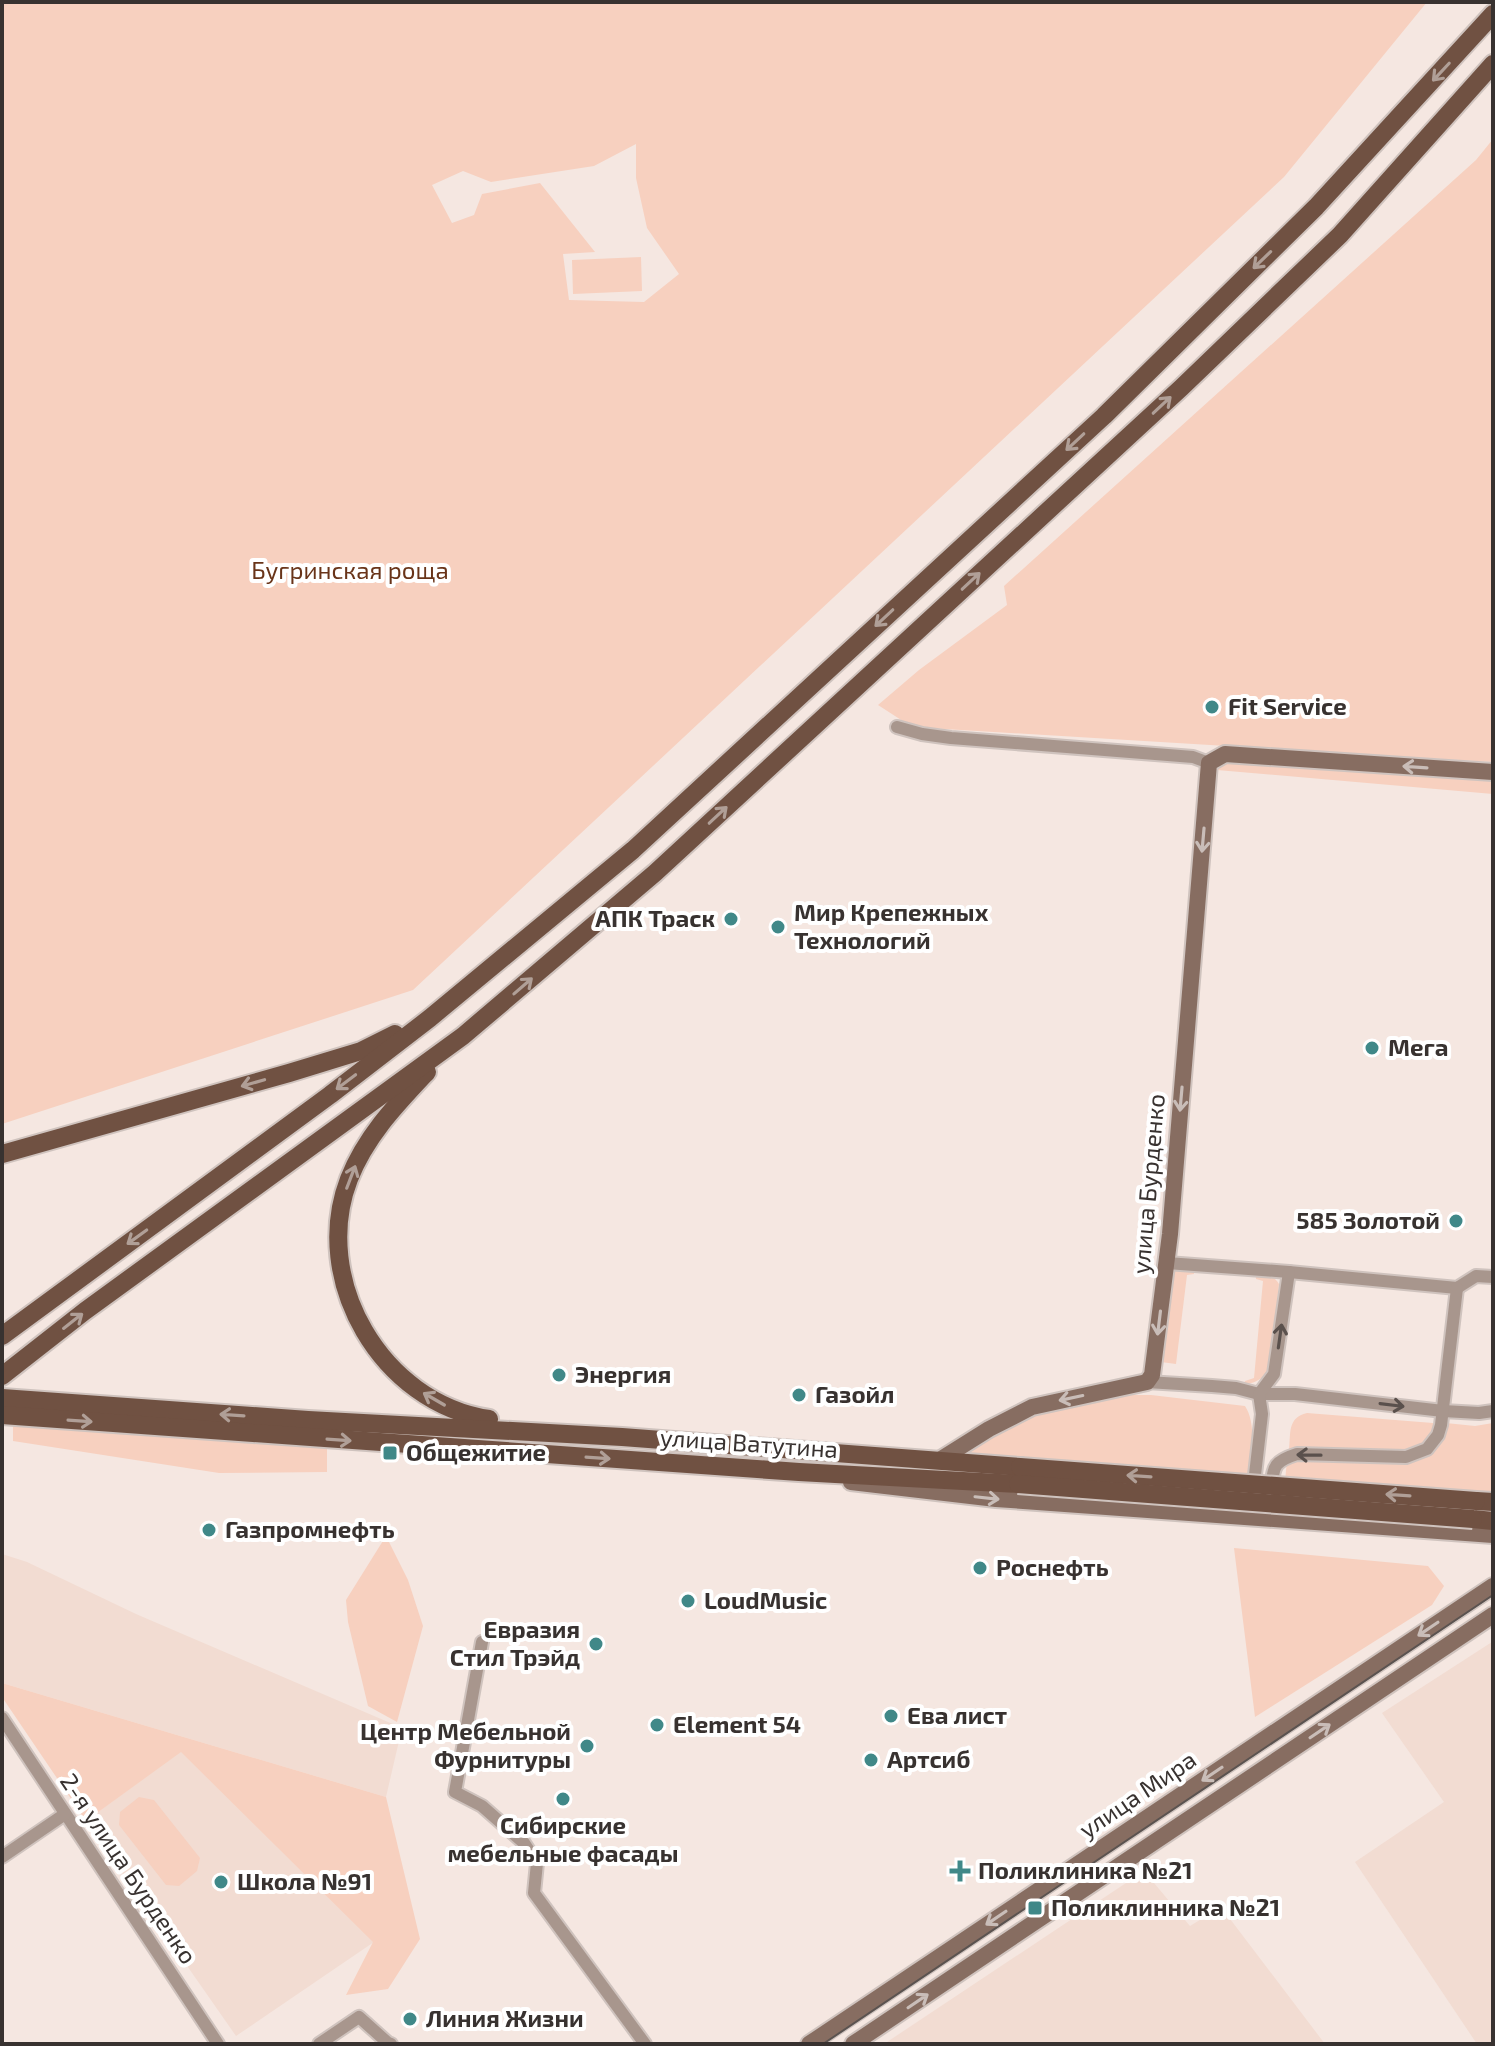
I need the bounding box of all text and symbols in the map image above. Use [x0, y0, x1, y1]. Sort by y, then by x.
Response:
one-way arrow [1431, 62, 1450, 82]
one-way arrow [1252, 251, 1272, 270]
one-way arrow [1152, 396, 1172, 415]
one-way arrow [1066, 432, 1086, 450]
park label: Бугринская роща [251, 555, 449, 585]
one-way arrow [961, 572, 981, 591]
one-way arrow [875, 609, 895, 627]
place label: Fit Service [1228, 691, 1347, 720]
marker: Fit Service [1203, 698, 1221, 716]
one-way arrow [1402, 759, 1429, 774]
one-way arrow [708, 805, 728, 824]
one-way arrow [1196, 826, 1211, 853]
place label: Мир Крепежных Технологий [794, 897, 989, 954]
place label: АПК Траск [595, 903, 715, 932]
marker: АПК Траск [722, 910, 740, 928]
marker: Мир Крепежных Технологий [769, 918, 787, 936]
one-way arrow [512, 977, 532, 995]
place label: Мега [1388, 1032, 1449, 1061]
marker: Мега [1363, 1039, 1381, 1057]
one-way arrow [336, 1074, 357, 1091]
one-way arrow [240, 1077, 266, 1092]
one-way arrow [1173, 1085, 1188, 1112]
street label: улица Бурденко [1125, 1093, 1171, 1275]
one-way arrow [345, 1165, 359, 1190]
place label: 585 Золотой [1296, 1205, 1440, 1234]
marker: 585 Золотой [1447, 1212, 1465, 1230]
one-way arrow [127, 1228, 148, 1245]
one-way arrow [1151, 1310, 1166, 1335]
one-way arrow [62, 1312, 83, 1329]
one-way arrow [1273, 1323, 1288, 1349]
place label: Энергия [575, 1359, 671, 1388]
marker: Энергия [550, 1366, 568, 1384]
place label: Газойл [815, 1379, 894, 1408]
marker: Газойл [790, 1386, 808, 1404]
one-way arrow [423, 1391, 446, 1407]
one-way arrow [1058, 1391, 1084, 1406]
one-way arrow [1379, 1398, 1404, 1413]
one-way arrow [219, 1407, 246, 1422]
one-way arrow [66, 1413, 93, 1428]
street label: улица Ватутина [659, 1422, 839, 1464]
one-way arrow [325, 1433, 352, 1448]
place label: Общежитие [406, 1437, 546, 1466]
marker: Общежитие [381, 1444, 399, 1462]
one-way arrow [1296, 1447, 1323, 1463]
one-way arrow [585, 1451, 611, 1466]
one-way arrow [1126, 1468, 1153, 1483]
one-way arrow [1385, 1487, 1412, 1502]
one-way arrow [973, 1490, 1000, 1505]
place label: Газпромнефть [225, 1514, 395, 1543]
marker: Газпромнефть [200, 1521, 218, 1539]
place label: Роснефть [996, 1552, 1109, 1581]
marker: Роснефть [971, 1559, 989, 1577]
place label: LoudMusic [704, 1585, 827, 1614]
marker: LoudMusic [679, 1592, 697, 1610]
place label: Евразия Стил Трэйд [450, 1614, 580, 1671]
one-way arrow [1418, 1621, 1440, 1637]
marker: Евразия Стил Трэйд [587, 1635, 605, 1653]
place label: Ева лист [907, 1700, 1007, 1729]
marker: Ева лист [882, 1707, 900, 1725]
place label: Element 54 [673, 1709, 801, 1738]
place label: Центр Мебельной Фурнитуры [360, 1716, 571, 1773]
marker: Element 54 [648, 1716, 666, 1734]
one-way arrow [1309, 1723, 1331, 1739]
marker: Центр Мебельной Фурнитуры [578, 1737, 596, 1755]
place label: Артсиб [887, 1744, 971, 1773]
street label: улица Мира [1073, 1744, 1202, 1844]
marker: Артсиб [862, 1751, 880, 1769]
one-way arrow [1201, 1766, 1224, 1782]
street label: 2-я улица Бурденко [54, 1767, 204, 1969]
marker: Сибирские мебельные фасады [554, 1790, 572, 1808]
place label: Сибирские мебельные фасады [448, 1810, 679, 1867]
place label: Поликлиника №21 [978, 1855, 1193, 1884]
marker: Поликлиника №21 [949, 1860, 971, 1882]
place label: Школа №91 [237, 1866, 372, 1895]
marker: Школа №91 [212, 1873, 230, 1891]
place label: Поликлинника №21 [1051, 1892, 1280, 1921]
marker: Поликлинника №21 [1026, 1899, 1044, 1917]
one-way arrow [986, 1910, 1008, 1927]
one-way arrow [907, 1992, 929, 2009]
place label: Линия Жизни [426, 2003, 584, 2032]
marker: Линия Жизни [401, 2010, 419, 2028]

